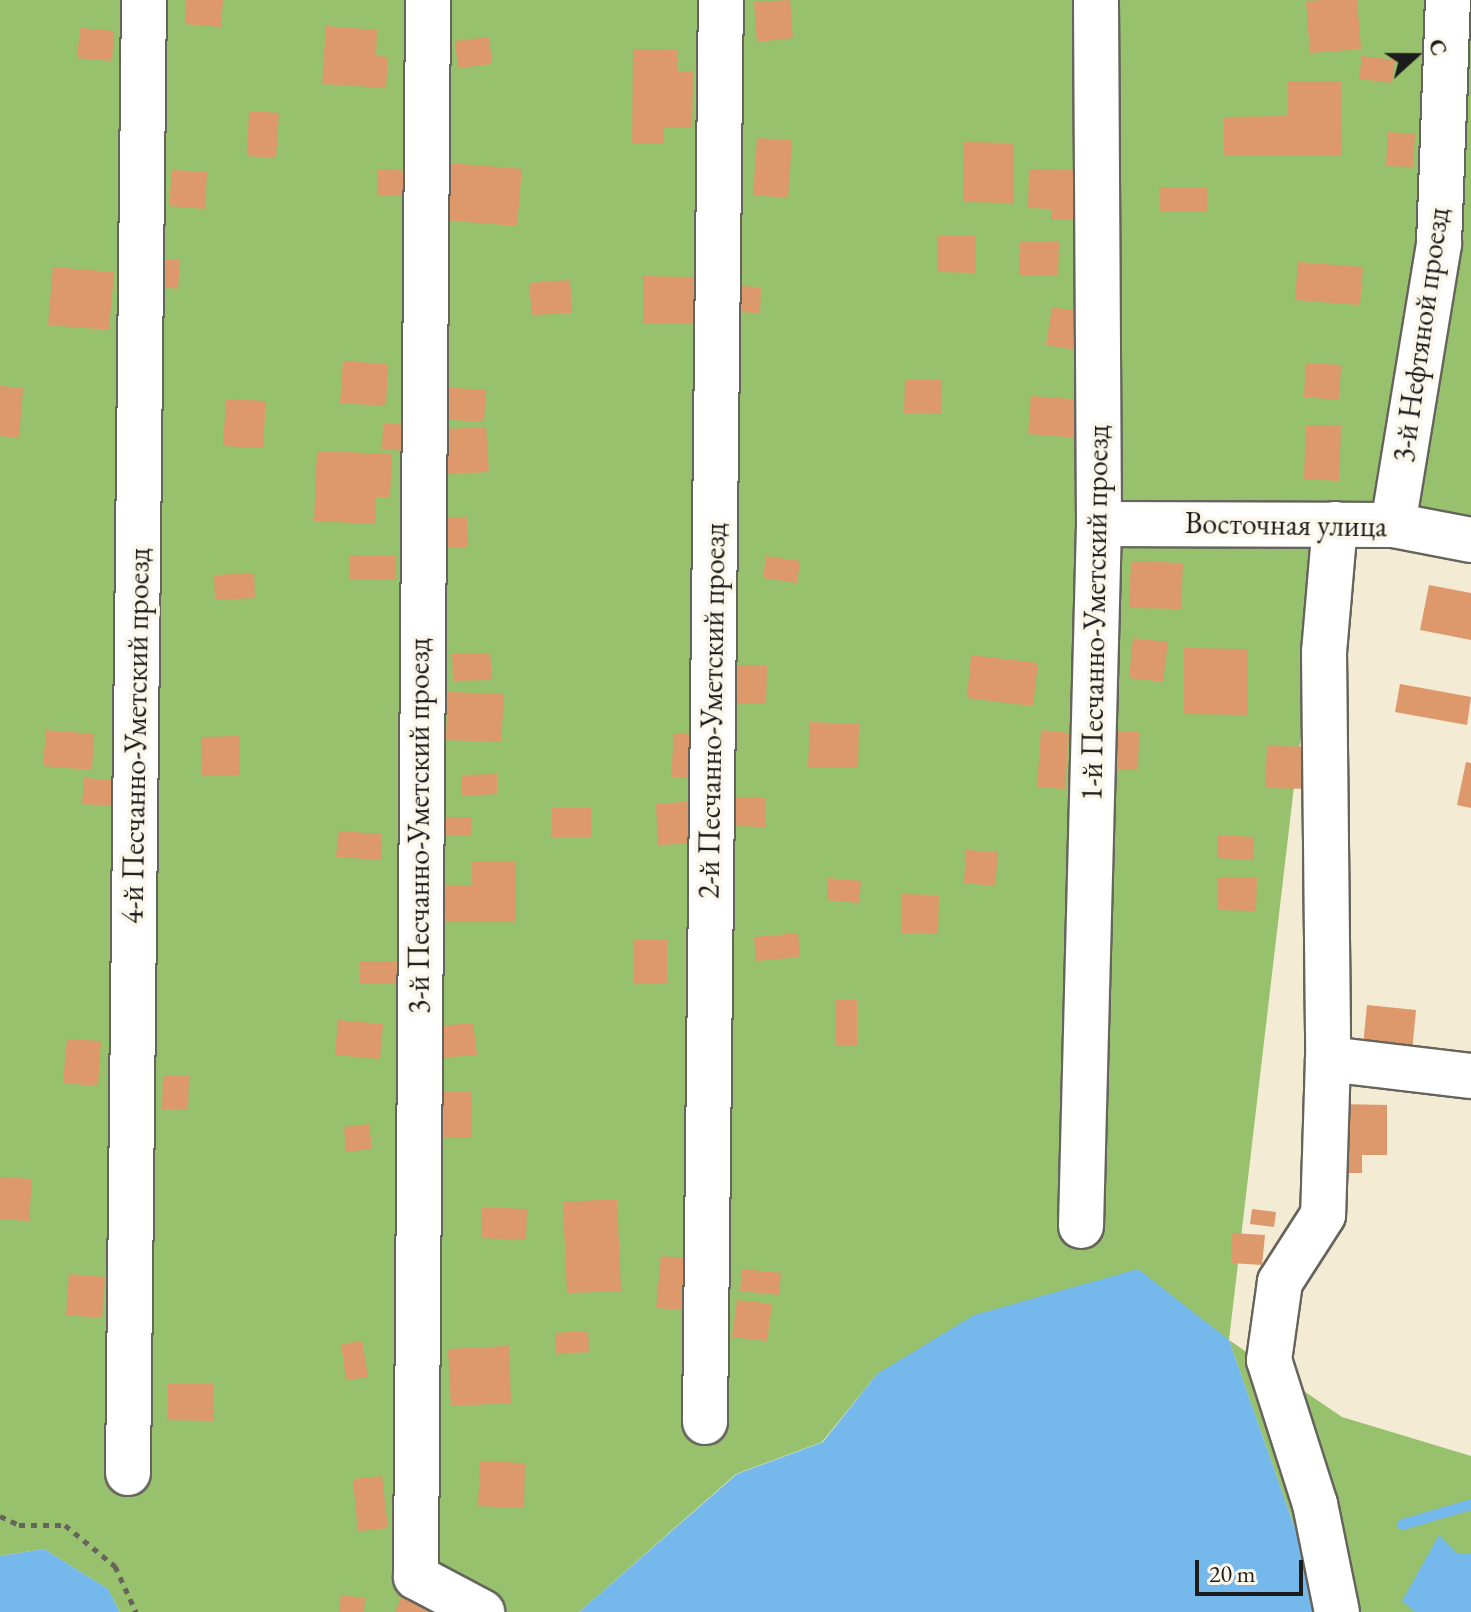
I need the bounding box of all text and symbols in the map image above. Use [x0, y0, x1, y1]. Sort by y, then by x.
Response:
north arrow [1375, 16, 1455, 96]
text: С [1422, 35, 1454, 60]
street label: 3-й Нефтяной проезд [1385, 205, 1457, 465]
street label: 1-й Песчанно-Уметский проезд [1074, 425, 1116, 801]
street label: Восточная улица [1185, 505, 1387, 545]
street label: 2-й Песчанно-Уметский проезд [691, 523, 733, 899]
street label: 4-й Песчанно-Уметский проезд [115, 548, 157, 924]
street label: 3-й Песчанно-Уметский проезд [401, 638, 437, 1014]
scale bar [1199, 1544, 1307, 1594]
text: 20 m [1209, 1558, 1256, 1589]

